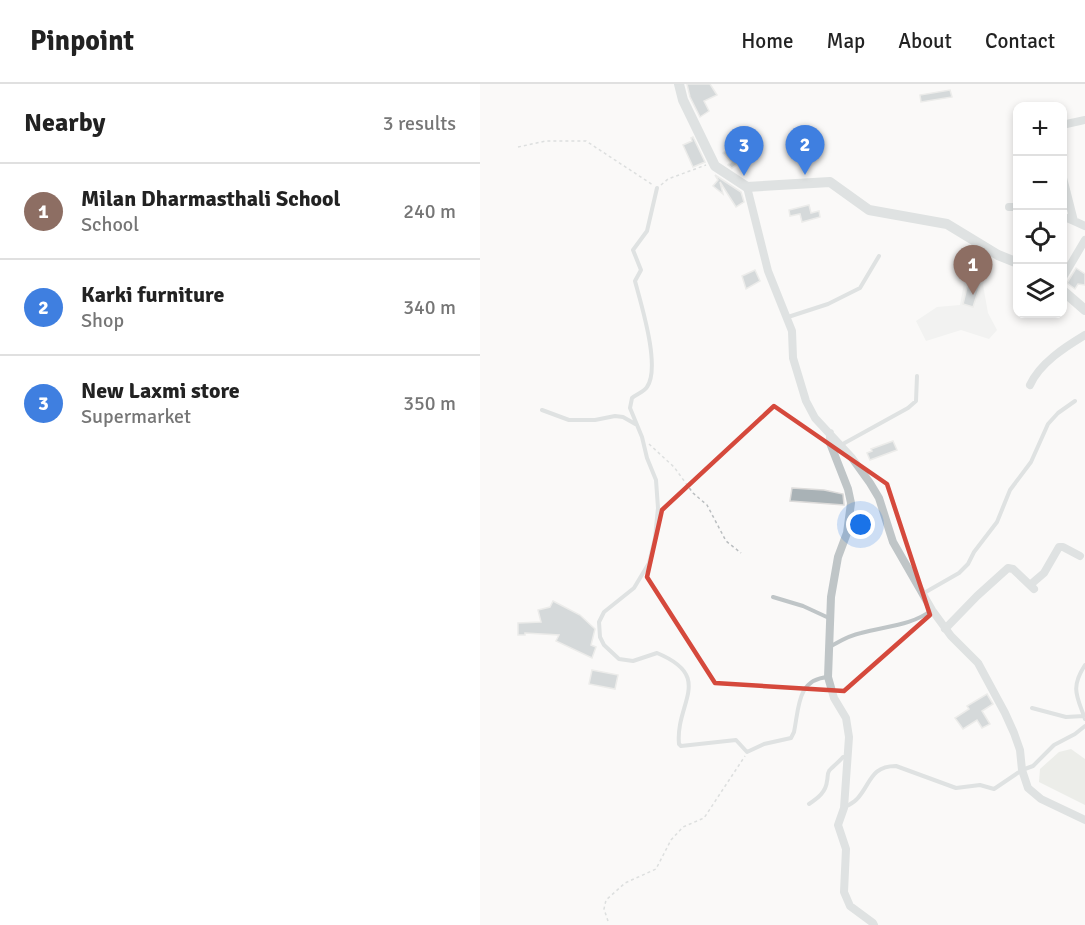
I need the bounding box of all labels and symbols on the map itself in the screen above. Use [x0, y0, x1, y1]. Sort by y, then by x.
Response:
pin: 3 [724, 126, 764, 176]
pin: 2 [786, 126, 824, 175]
pin: 1 [954, 246, 992, 295]
your location [846, 510, 875, 539]

